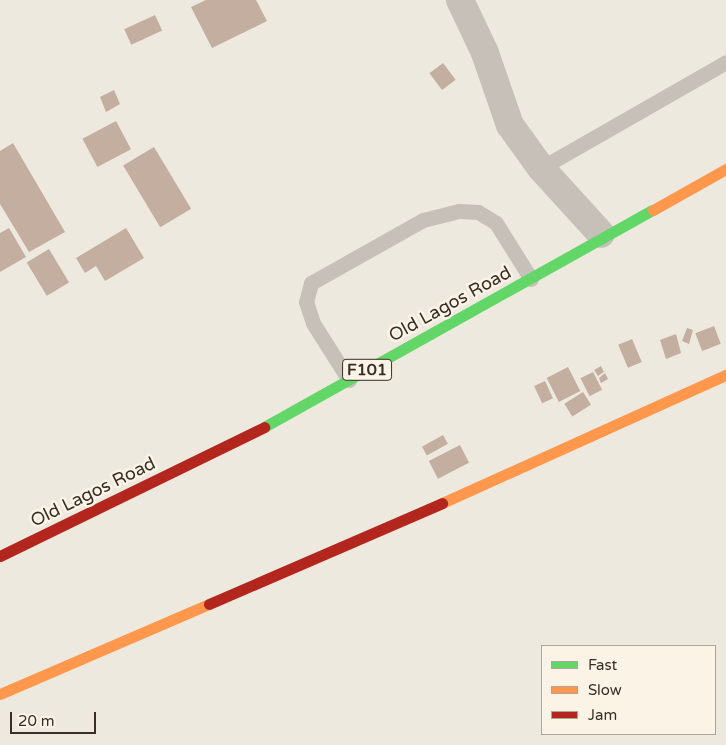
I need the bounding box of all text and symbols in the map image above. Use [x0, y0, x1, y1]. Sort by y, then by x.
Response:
street label: Old Lagos Road [385, 262, 515, 346]
road number: F101 [342, 356, 392, 384]
street label: Old Lagos Road [27, 452, 159, 532]
legend [541, 645, 716, 735]
text: Fast [588, 656, 617, 674]
text: Slow [588, 681, 622, 699]
scale bar [12, 702, 99, 734]
text: Jam [588, 706, 617, 724]
text: 20 m [18, 712, 55, 730]

